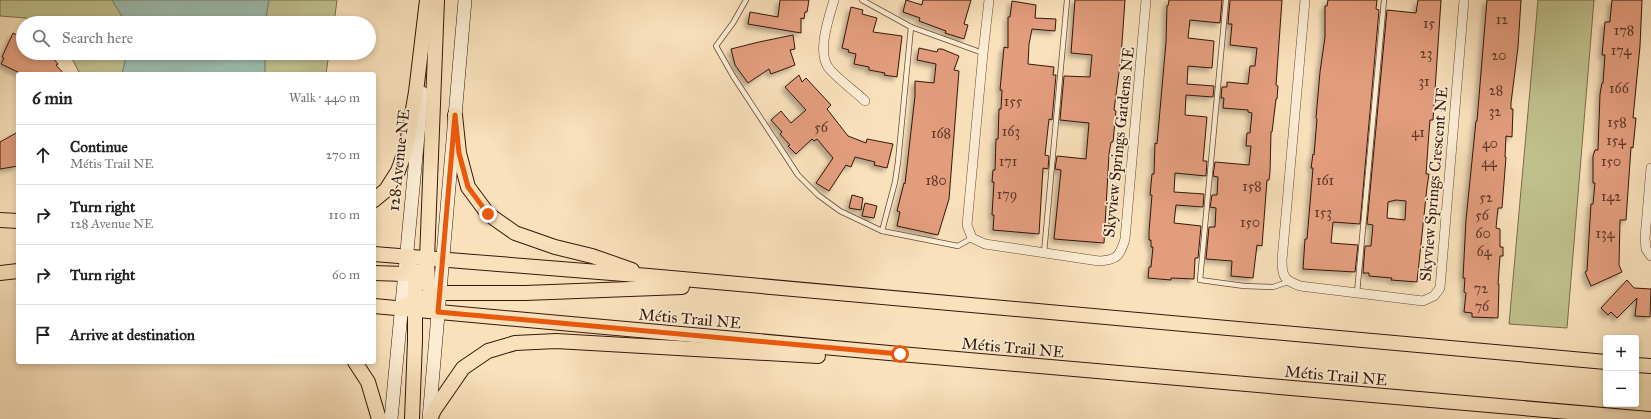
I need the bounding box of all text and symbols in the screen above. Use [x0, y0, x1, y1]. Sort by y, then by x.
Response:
house number: 12 [1496, 11, 1508, 28]
house number: 15 [1423, 15, 1435, 32]
search box [16, 16, 376, 60]
house number: 178 [1614, 22, 1634, 39]
icon: search [30, 27, 52, 49]
text: Search here [62, 29, 133, 47]
house number: 174 [1611, 42, 1632, 59]
house number: 23 [1420, 45, 1432, 62]
street label: Skyview Springs Gardens NE [1099, 46, 1139, 239]
house number: 20 [1491, 47, 1507, 64]
house number: 31 [1418, 73, 1430, 90]
house number: 166 [1609, 80, 1630, 97]
house number: 28 [1489, 82, 1503, 99]
street label: Skyview Springs Crescent NE [1416, 86, 1452, 282]
text: 6 min [32, 88, 73, 109]
text: Walk · 440 m [289, 90, 360, 106]
house number: 155 [1004, 93, 1023, 110]
house number: 32 [1489, 103, 1501, 120]
street label: 128 Avenue NE [384, 108, 413, 212]
house number: 158 [1607, 114, 1627, 131]
house number: 56 [814, 119, 829, 136]
house number: 163 [1002, 123, 1020, 140]
house number: 41 [1411, 124, 1425, 141]
house number: 168 [931, 125, 951, 142]
house number: 154 [1606, 132, 1627, 149]
house number: 40 [1482, 135, 1498, 152]
text: Continue [70, 138, 128, 156]
icon: ahead [32, 144, 54, 166]
text: 270 m [326, 147, 360, 163]
house number: 171 [999, 153, 1018, 170]
house number: 150 [1601, 153, 1621, 170]
house number: 44 [1481, 154, 1498, 171]
text: Métis Trail NE [70, 156, 154, 172]
house number: 180 [925, 172, 947, 189]
house number: 161 [1316, 172, 1335, 189]
house number: 158 [1242, 178, 1262, 195]
house number: 179 [997, 186, 1017, 203]
house number: 142 [1601, 188, 1621, 205]
house number: 52 [1479, 189, 1493, 206]
text: Turn right [70, 198, 135, 216]
icon: right [32, 204, 54, 226]
house number: 153 [1314, 204, 1332, 221]
route end [479, 205, 497, 223]
text: 110 m [328, 207, 360, 223]
house number: 56 [1475, 207, 1490, 224]
house number: 150 [1240, 214, 1260, 231]
text: 128 Avenue NE [70, 216, 153, 232]
house number: 60 [1475, 225, 1491, 242]
house number: 134 [1596, 225, 1616, 242]
house number: 64 [1477, 243, 1493, 260]
icon: right [32, 264, 54, 286]
text: Turn right [70, 266, 135, 284]
text: 60 m [332, 267, 360, 283]
house number: 72 [1474, 280, 1488, 297]
house number: 76 [1475, 298, 1490, 315]
street label: Métis Trail NE [638, 305, 742, 332]
icon: arrive [32, 324, 54, 346]
text: Arrive at destination [70, 326, 195, 344]
street label: Métis Trail NE [961, 334, 1065, 361]
map controls [1603, 335, 1639, 407]
button: + [1603, 335, 1639, 371]
route start [891, 345, 909, 363]
street label: Métis Trail NE [1284, 362, 1388, 389]
button: − [1603, 371, 1639, 407]

